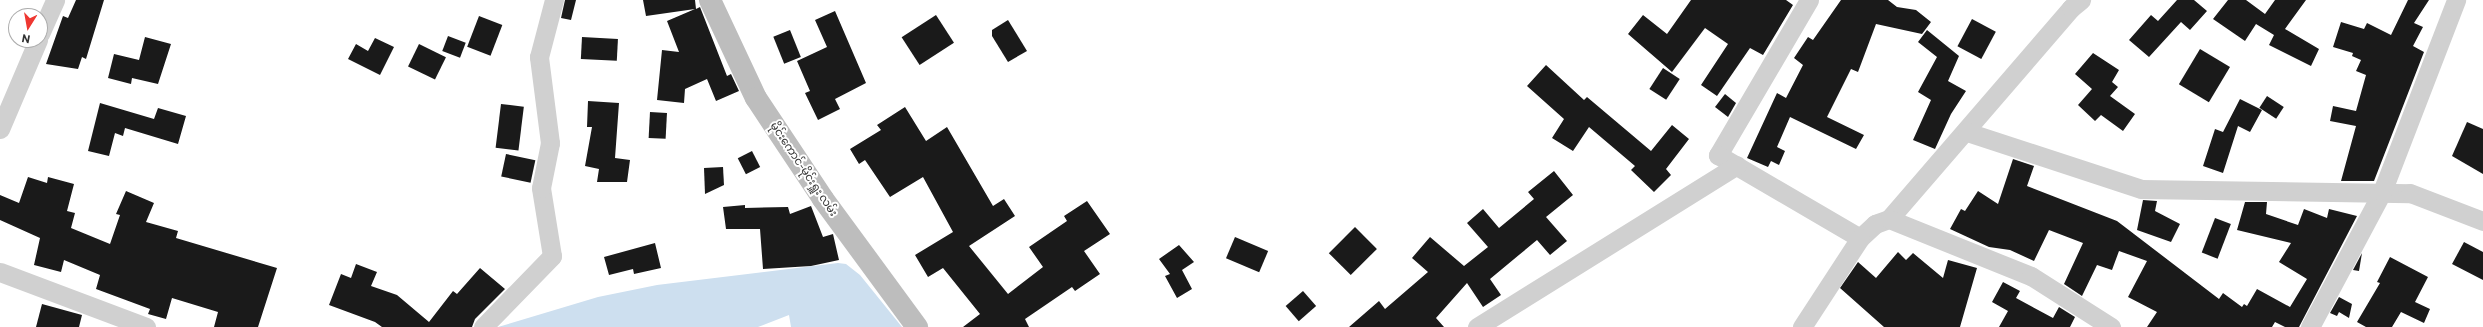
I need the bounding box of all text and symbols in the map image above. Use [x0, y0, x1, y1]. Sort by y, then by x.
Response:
north arrow [8, 8, 48, 48]
text: N [21, 32, 31, 46]
street label: မိုင်းကောင်-မိုင်းရှူး လမ်း [768, 119, 840, 219]

